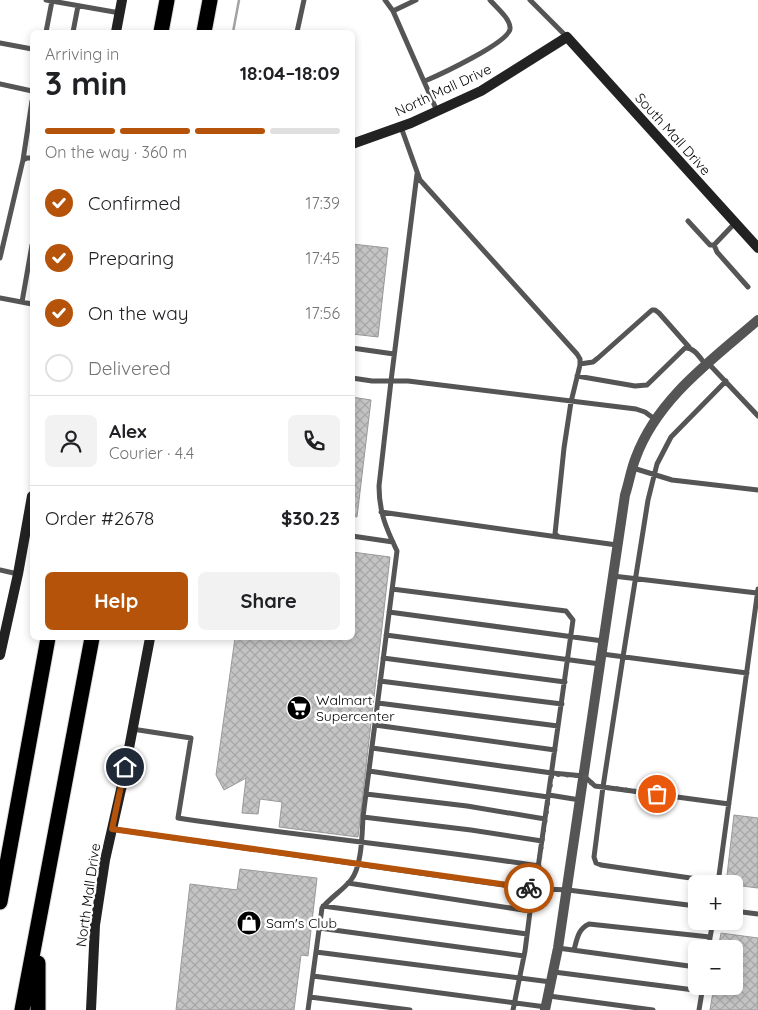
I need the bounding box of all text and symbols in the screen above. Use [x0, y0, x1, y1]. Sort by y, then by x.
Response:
text: Arriving in [45, 44, 119, 64]
street label: North Mall Drive [392, 60, 494, 120]
text: 18:04–18:09 [240, 61, 340, 85]
text: 3 min [45, 63, 127, 103]
street label: South Mall Drive [631, 89, 715, 179]
text: On the way · 360 m [45, 142, 187, 162]
icon: check [45, 189, 73, 217]
text: Confirmed [88, 191, 181, 215]
text: 17:39 [306, 193, 340, 213]
icon: check [45, 244, 73, 272]
text: Preparing [88, 246, 174, 270]
text: 17:45 [306, 248, 340, 268]
icon: check [45, 299, 73, 327]
text: On the way [88, 301, 189, 325]
text: 17:56 [306, 303, 340, 323]
text: Delivered [88, 356, 171, 380]
button: person [45, 415, 97, 467]
button: phone [288, 415, 340, 467]
text: Alex [109, 419, 147, 443]
text: Courier · 4.4 [109, 443, 194, 463]
text: Order #2678 [45, 506, 154, 530]
text: $30.23 [281, 506, 340, 530]
button: Help [45, 572, 188, 630]
button: Share [198, 572, 340, 630]
place label: Walmart Supercenter [316, 691, 395, 725]
supermarket icon: Walmart Supercenter [286, 695, 312, 721]
pin [104, 746, 146, 788]
icon: home [111, 753, 139, 781]
pin [636, 773, 678, 815]
icon: bag [643, 780, 671, 808]
street label: North Mall Drive [72, 842, 104, 948]
courier [504, 863, 554, 913]
icon: bike [515, 874, 543, 902]
map controls [688, 875, 743, 995]
button: + [688, 875, 743, 930]
shop icon: Sam's Club [236, 910, 262, 936]
place label: Sam's Club [266, 914, 337, 932]
button: − [688, 940, 743, 995]

